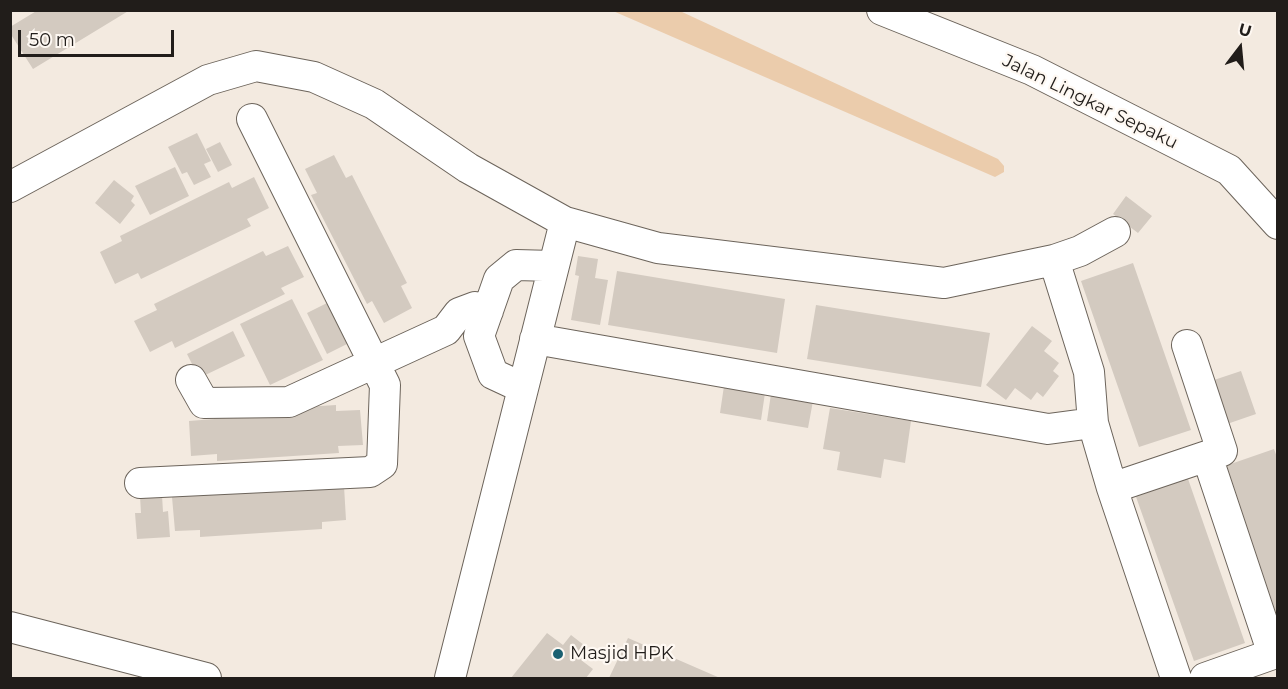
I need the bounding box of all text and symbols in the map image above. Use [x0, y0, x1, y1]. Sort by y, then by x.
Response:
scale bar [21, 18, 177, 56]
north arrow [1210, 18, 1270, 78]
text: U [1236, 19, 1254, 41]
text: 50 m [29, 29, 75, 51]
street label: Jalan Lingkar Sepaku [999, 50, 1181, 154]
place label: Masjid HPK [570, 643, 673, 665]
marker: Masjid HPK [551, 647, 565, 661]

